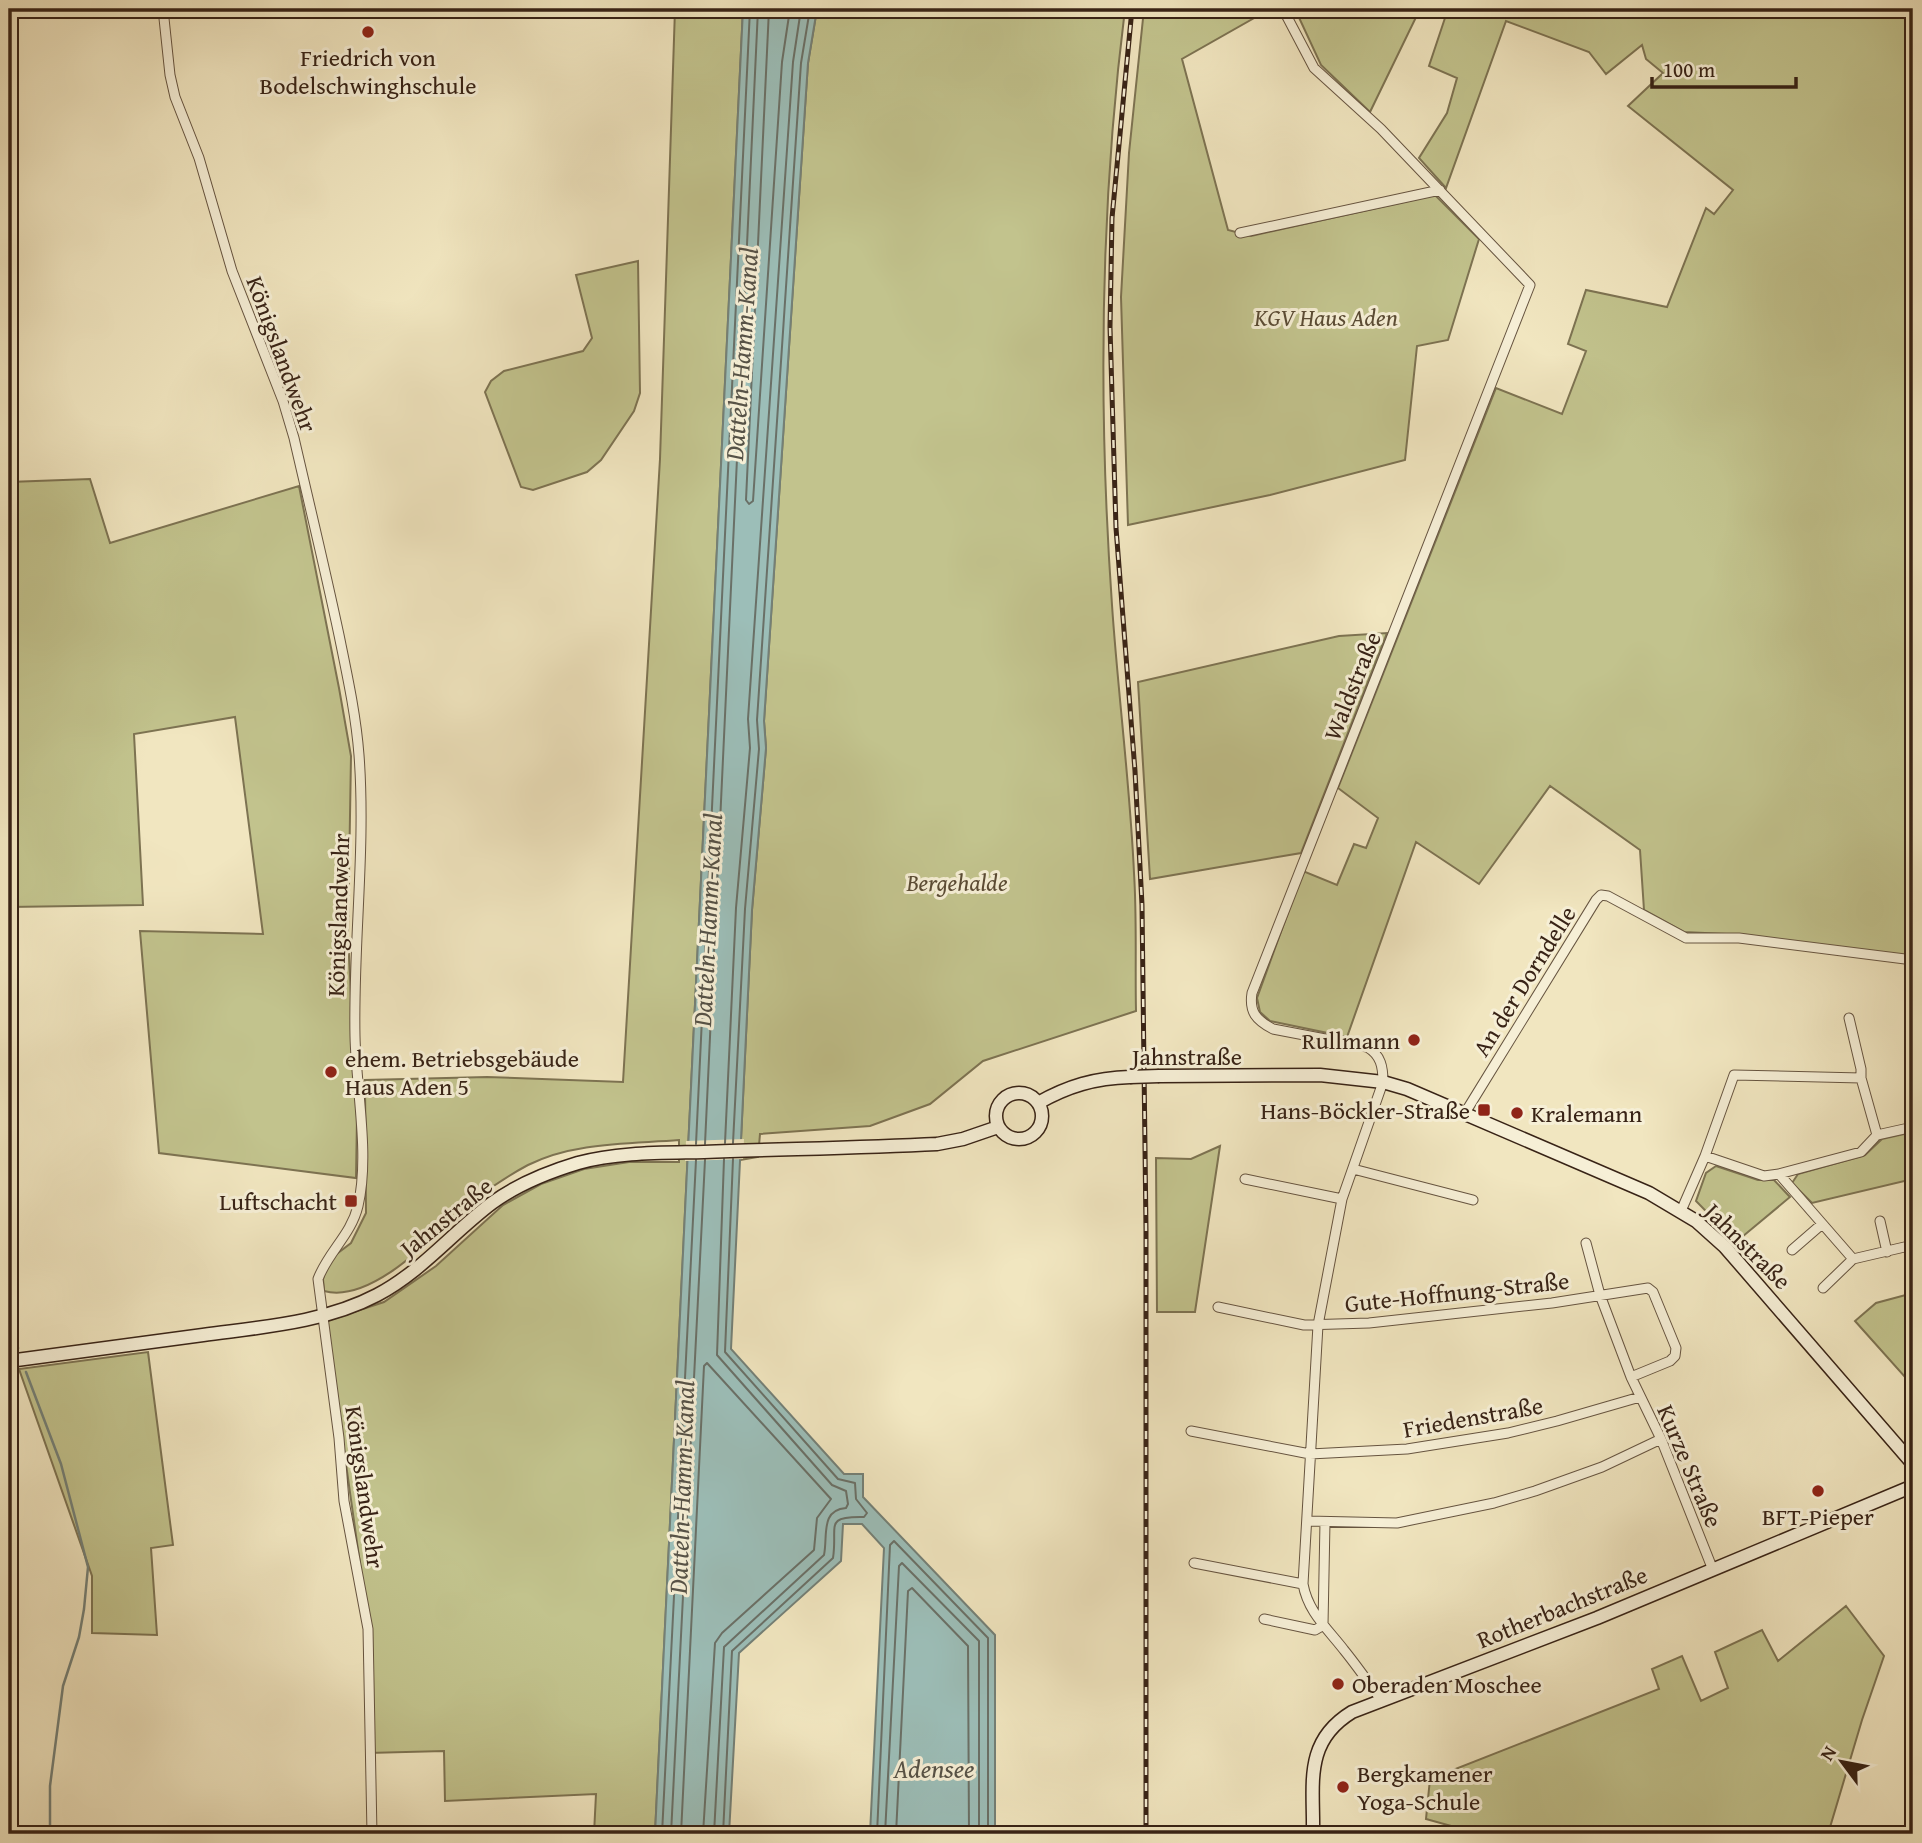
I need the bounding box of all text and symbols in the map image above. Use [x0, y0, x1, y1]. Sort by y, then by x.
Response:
marker: Friedrich von Bodelschwinghschule [360, 24, 376, 40]
place label: Friedrich von Bodelschwinghschule [260, 40, 476, 103]
scale bar [1652, 46, 1796, 90]
text: 100 m [1663, 54, 1715, 85]
water label: Datteln-Hamm-Kanal [714, 246, 768, 463]
street label: Königslandwehr [238, 271, 326, 437]
park label: KGV Haus Aden [1253, 300, 1398, 335]
street label: Waldstraße [1314, 626, 1390, 746]
water label: Datteln-Hamm-Kanal [682, 812, 732, 1029]
street label: Königslandwehr [318, 832, 358, 997]
park label: Bergehalde [905, 865, 1008, 900]
street label: An der Dorndelle [1464, 899, 1584, 1063]
place label: Rullmann [1302, 1023, 1401, 1058]
marker: Rullmann [1406, 1032, 1422, 1048]
street label: Jahnstraße [1129, 1039, 1242, 1074]
place label: ehem. Betriebsgebäude Haus Aden 5 [345, 1041, 579, 1104]
marker: ehem. Betriebsgebäude Haus Aden 5 [323, 1064, 339, 1080]
place label: Hans-Böckler-Straße [1261, 1093, 1470, 1128]
place label: Kralemann [1531, 1096, 1643, 1131]
marker: Hans-Böckler-Straße [1476, 1102, 1492, 1118]
marker: Kralemann [1509, 1105, 1525, 1121]
street label: Jahnstraße [390, 1169, 500, 1267]
place label: Luftschacht [219, 1184, 338, 1219]
marker: Luftschacht [343, 1193, 359, 1209]
street label: Jahnstraße [1695, 1193, 1799, 1297]
street label: Gute-Hoffnung-Straße [1343, 1263, 1571, 1321]
water label: Datteln-Hamm-Kanal [658, 1380, 704, 1595]
street label: Friedenstraße [1400, 1387, 1546, 1447]
street label: Kurze Straße [1648, 1399, 1732, 1533]
street label: Königslandwehr [336, 1404, 394, 1571]
marker: BFT-Pieper [1810, 1483, 1826, 1499]
place label: BFT-Pieper [1762, 1499, 1874, 1534]
street label: Rotherbachstraße [1472, 1557, 1652, 1657]
place label: Oberaden Moschee [1352, 1667, 1542, 1702]
marker: Oberaden Moschee [1330, 1676, 1346, 1692]
north arrow [1806, 1728, 1876, 1798]
text: N [1812, 1740, 1843, 1766]
water label: Adensee [892, 1749, 975, 1788]
place label: Bergkamener Yoga-Schule [1357, 1756, 1493, 1819]
marker: Bergkamener Yoga-Schule [1335, 1779, 1351, 1795]

